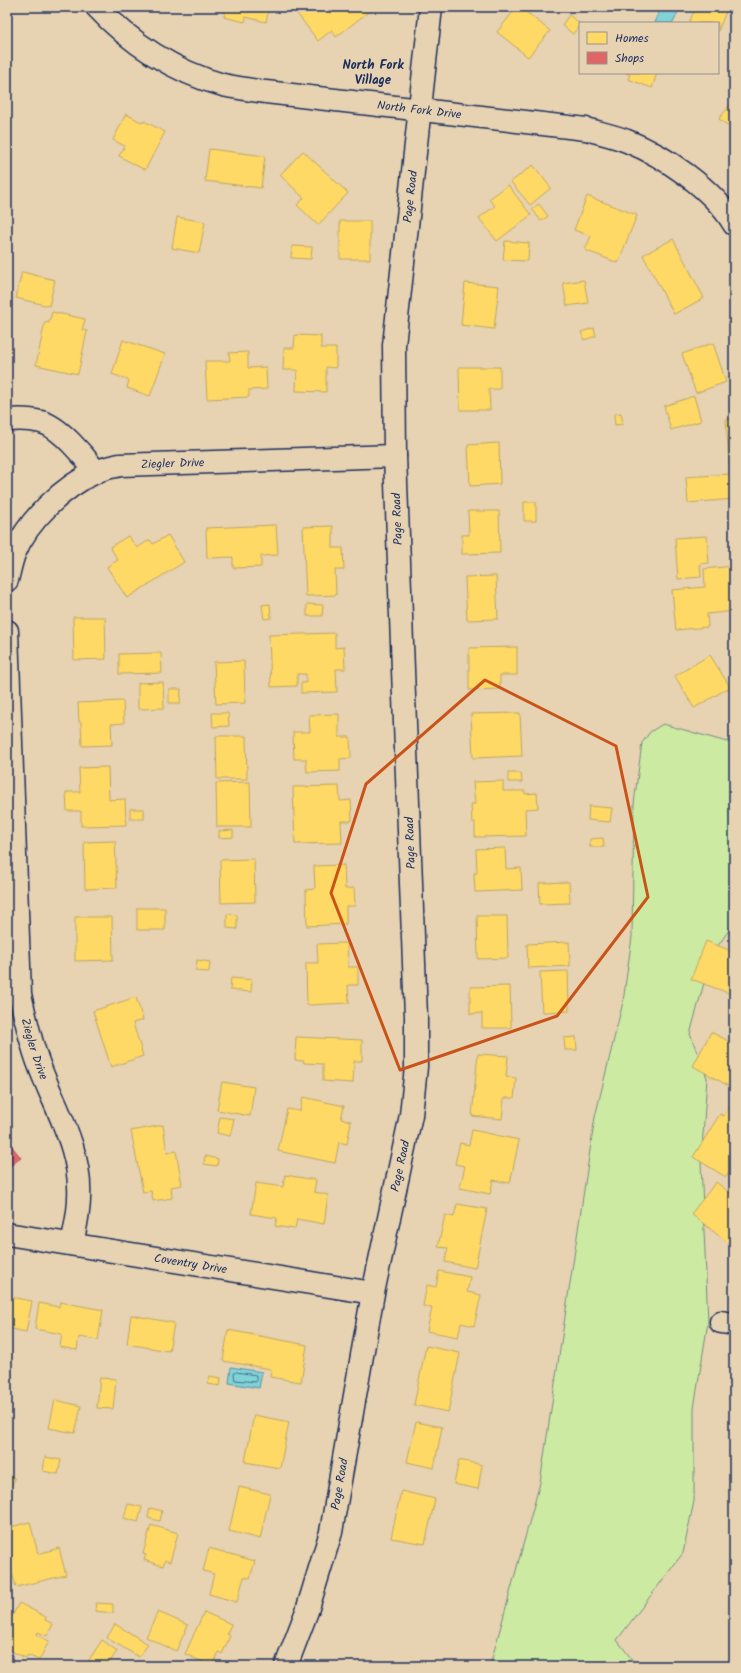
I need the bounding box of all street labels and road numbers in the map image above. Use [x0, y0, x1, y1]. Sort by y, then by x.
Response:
street label: North Fork Drive [376, 96, 463, 125]
street label: Page Road [398, 169, 423, 224]
street label: Ziegler Drive [140, 453, 205, 474]
street label: Page Road [387, 492, 408, 545]
street label: Page Road [400, 816, 421, 869]
street label: Ziegler Drive [16, 1016, 53, 1083]
street label: Page Road [386, 1138, 416, 1194]
street label: Coventry Drive [153, 1249, 229, 1279]
street label: Page Road [326, 1456, 354, 1512]

